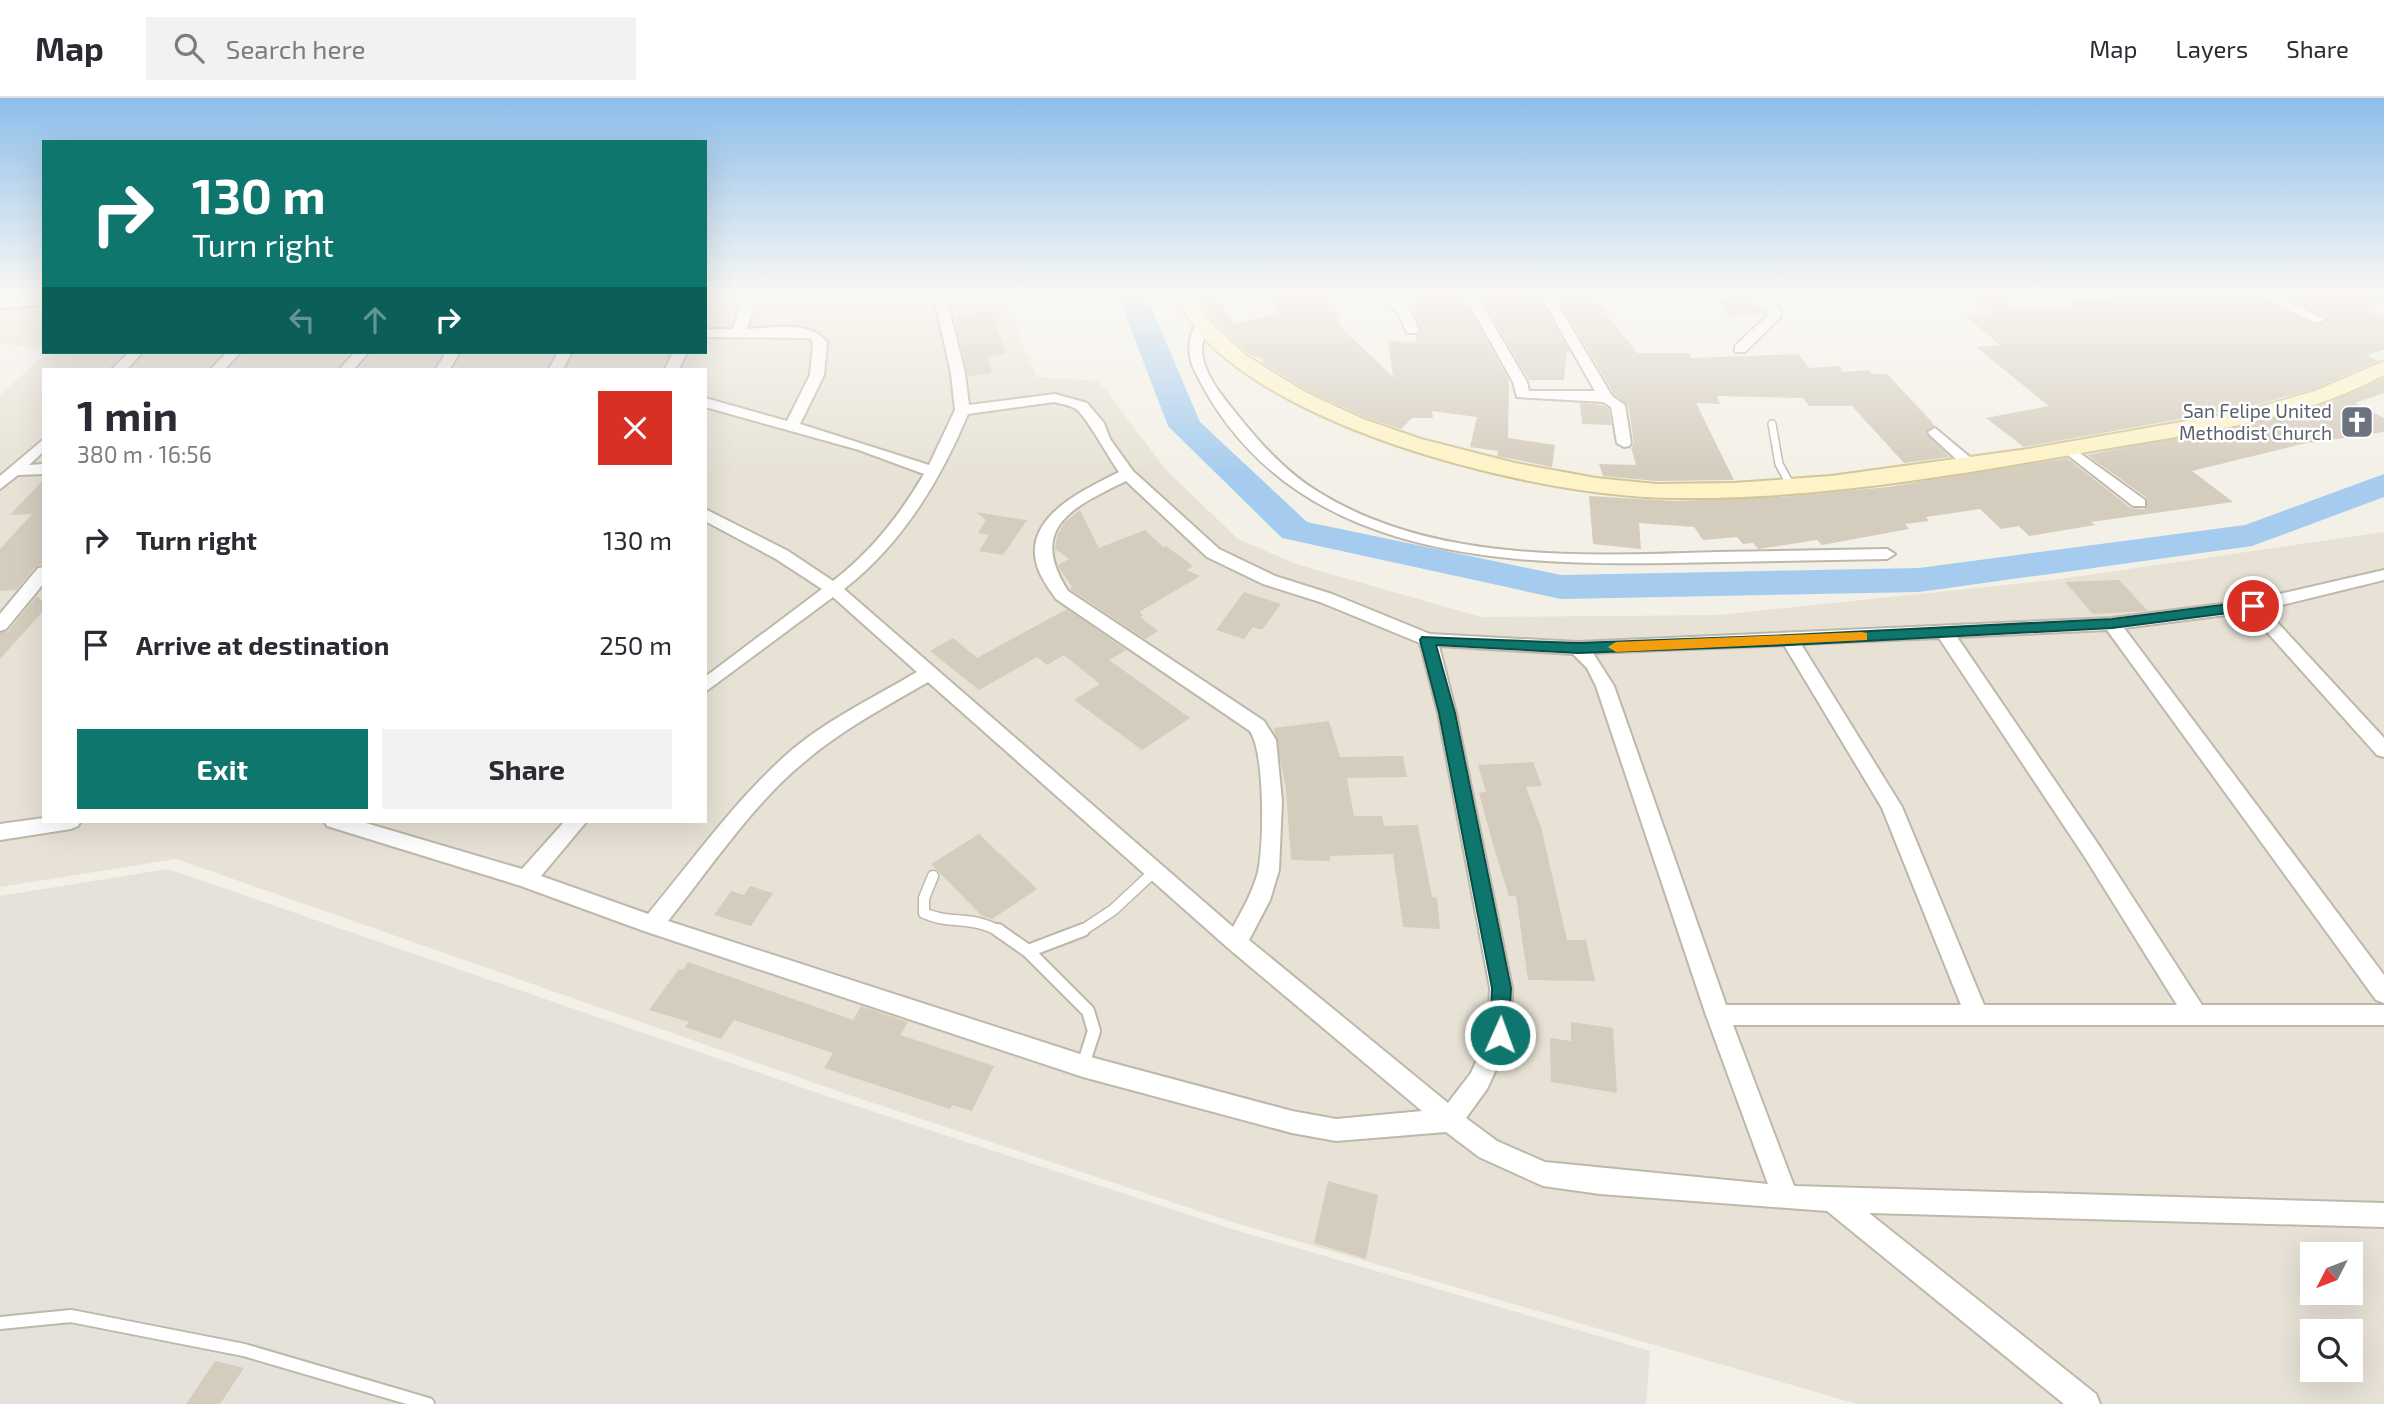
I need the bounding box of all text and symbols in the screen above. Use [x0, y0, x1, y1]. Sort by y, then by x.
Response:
search box [146, 17, 636, 80]
text: Map [35, 28, 104, 68]
icon: search [170, 29, 208, 67]
text: Search here [226, 33, 365, 64]
text: Map [2089, 34, 2137, 63]
text: Layers [2175, 34, 2248, 63]
text: Share [2286, 34, 2349, 63]
text: 130 m [192, 165, 326, 224]
icon: right [77, 168, 168, 259]
text: Turn right [192, 225, 334, 263]
icon: left [283, 301, 321, 339]
icon: ahead [356, 301, 394, 339]
icon: right [429, 301, 467, 339]
text: 1 min [77, 389, 178, 439]
button: close [598, 391, 672, 465]
place label: San Felipe United Methodist Church [2179, 399, 2332, 444]
church icon: San Felipe United Methodist Church [2338, 403, 2376, 441]
text: 380 m · 16:56 [77, 440, 212, 468]
icon: right [77, 521, 115, 559]
text: Turn right [136, 524, 257, 555]
text: 130 m [603, 524, 672, 555]
pin [2223, 576, 2283, 636]
icon: arrive [2234, 587, 2272, 625]
icon: arrive [77, 626, 115, 664]
text: Arrive at destination [136, 629, 389, 660]
text: 250 m [599, 629, 672, 660]
button: Exit [77, 729, 368, 809]
button: Share [382, 729, 672, 809]
position arrow [1463, 998, 1537, 1072]
north arrow [2300, 1242, 2362, 1306]
map controls [2300, 1242, 2363, 1382]
button: search [2300, 1319, 2363, 1382]

